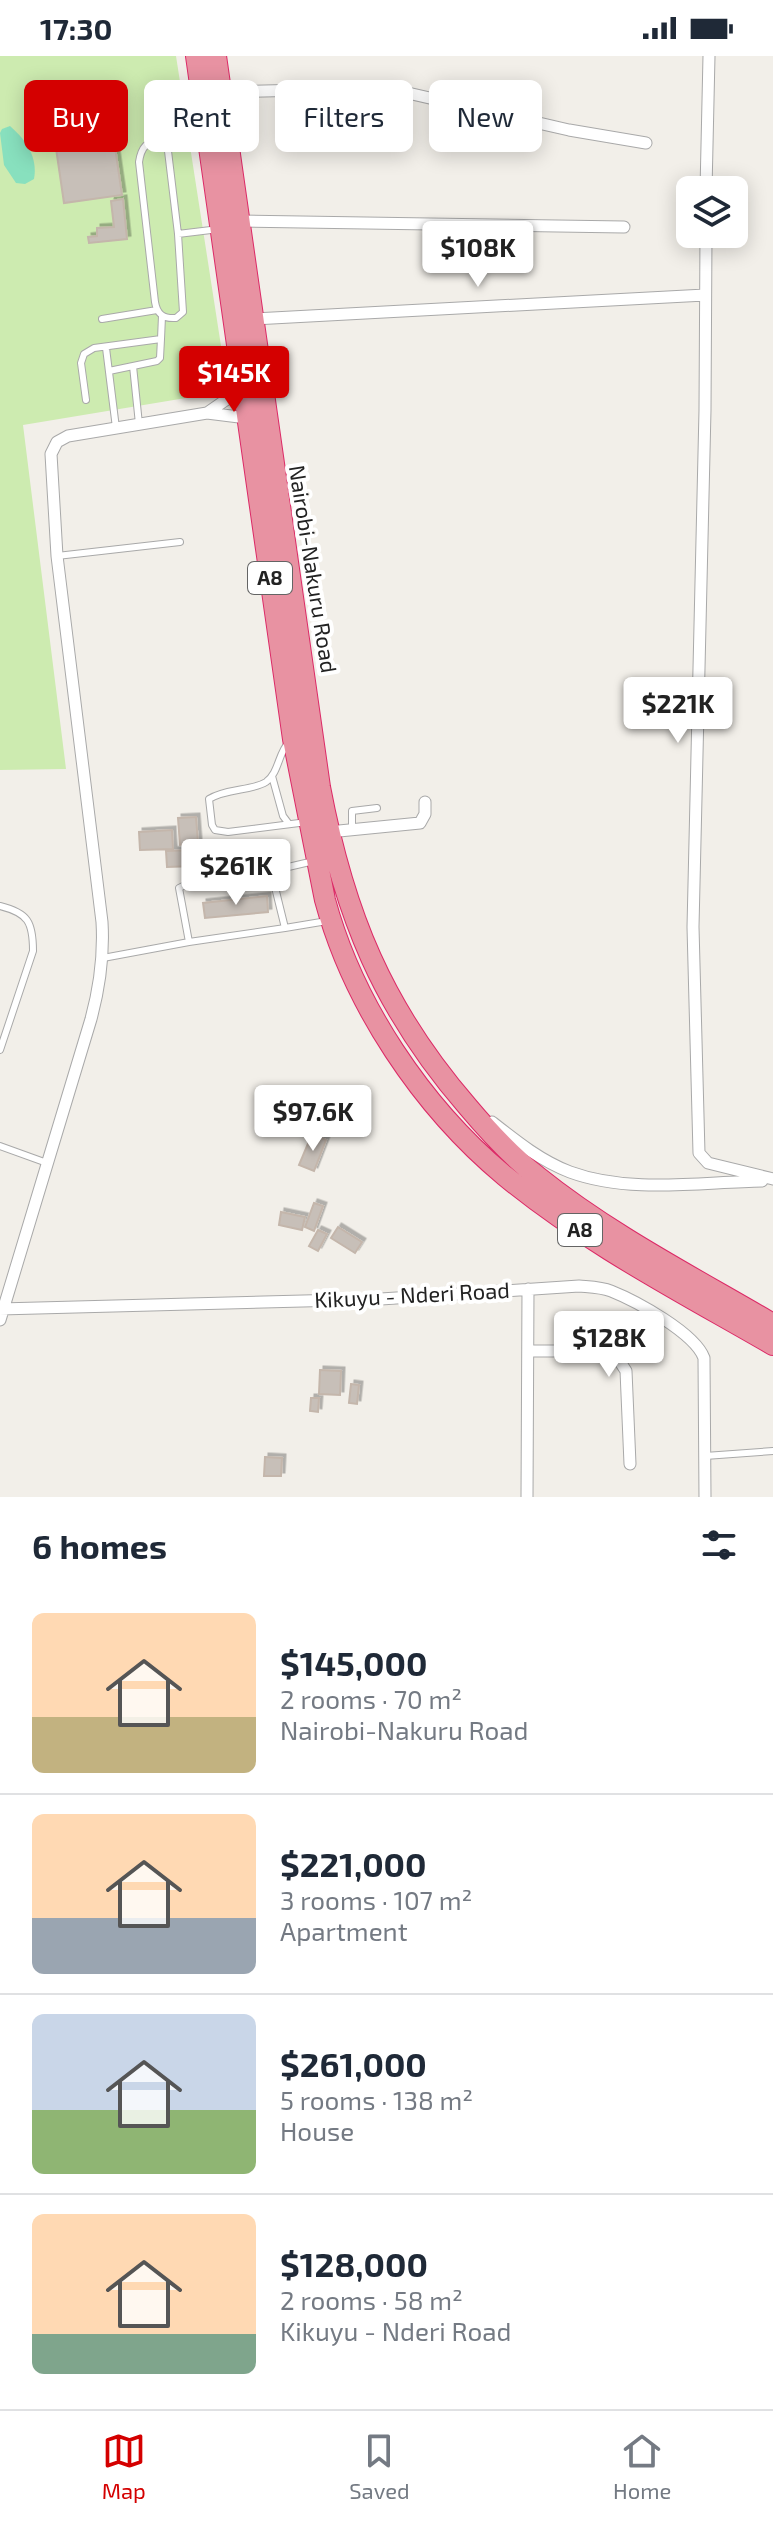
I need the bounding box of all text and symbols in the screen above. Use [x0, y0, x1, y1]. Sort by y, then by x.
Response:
text: 17:30 [40, 10, 112, 46]
chip: Buy [24, 80, 128, 152]
chip: Rent [144, 80, 259, 152]
chip: Filters [275, 80, 413, 152]
chip: New [429, 80, 542, 152]
map controls [676, 176, 748, 248]
button: layers [676, 176, 748, 248]
pin: $108K [422, 221, 534, 289]
text: $108K [440, 231, 516, 262]
pin: $145K [178, 346, 290, 414]
text: $145K [197, 356, 271, 387]
street label: Nairobi-Nakuru Road [285, 463, 343, 675]
road number: A8 [248, 562, 292, 594]
pin: $221K [622, 677, 734, 745]
text: $221K [641, 687, 715, 718]
pin: $261K [180, 839, 292, 907]
text: $261K [199, 849, 273, 880]
pin: $97.6K [248, 1085, 378, 1153]
text: $97.6K [272, 1095, 354, 1126]
road number: A8 [558, 1214, 602, 1246]
street label: Kikuyu - Nderi Road [313, 1276, 510, 1312]
pin: $128K [553, 1311, 665, 1379]
text: $128K [572, 1321, 646, 1352]
icon: filters [697, 1523, 741, 1567]
text: 6 homes [32, 1525, 167, 1566]
text: $145,000 [280, 1642, 427, 1683]
icon: home [96, 1645, 192, 1741]
text: 2 rooms · 70 m² [280, 1683, 462, 1714]
text: Nairobi-Nakuru Road [280, 1714, 528, 1745]
text: $221,000 [280, 1843, 427, 1884]
icon: home [96, 1846, 192, 1942]
text: 3 rooms · 107 m² [280, 1884, 472, 1915]
text: Apartment [280, 1915, 408, 1946]
text: $261,000 [280, 2043, 427, 2084]
icon: home [96, 2046, 192, 2142]
text: 5 rooms · 138 m² [280, 2084, 473, 2115]
text: House [280, 2115, 354, 2146]
text: $128,000 [280, 2243, 428, 2284]
icon: home [96, 2246, 192, 2342]
text: 2 rooms · 58 m² [280, 2284, 463, 2315]
text: Kikuyu - Nderi Road [280, 2315, 511, 2346]
tab: Map [102, 2429, 146, 2503]
tab: Saved [349, 2429, 410, 2503]
tab: Home [613, 2429, 671, 2503]

